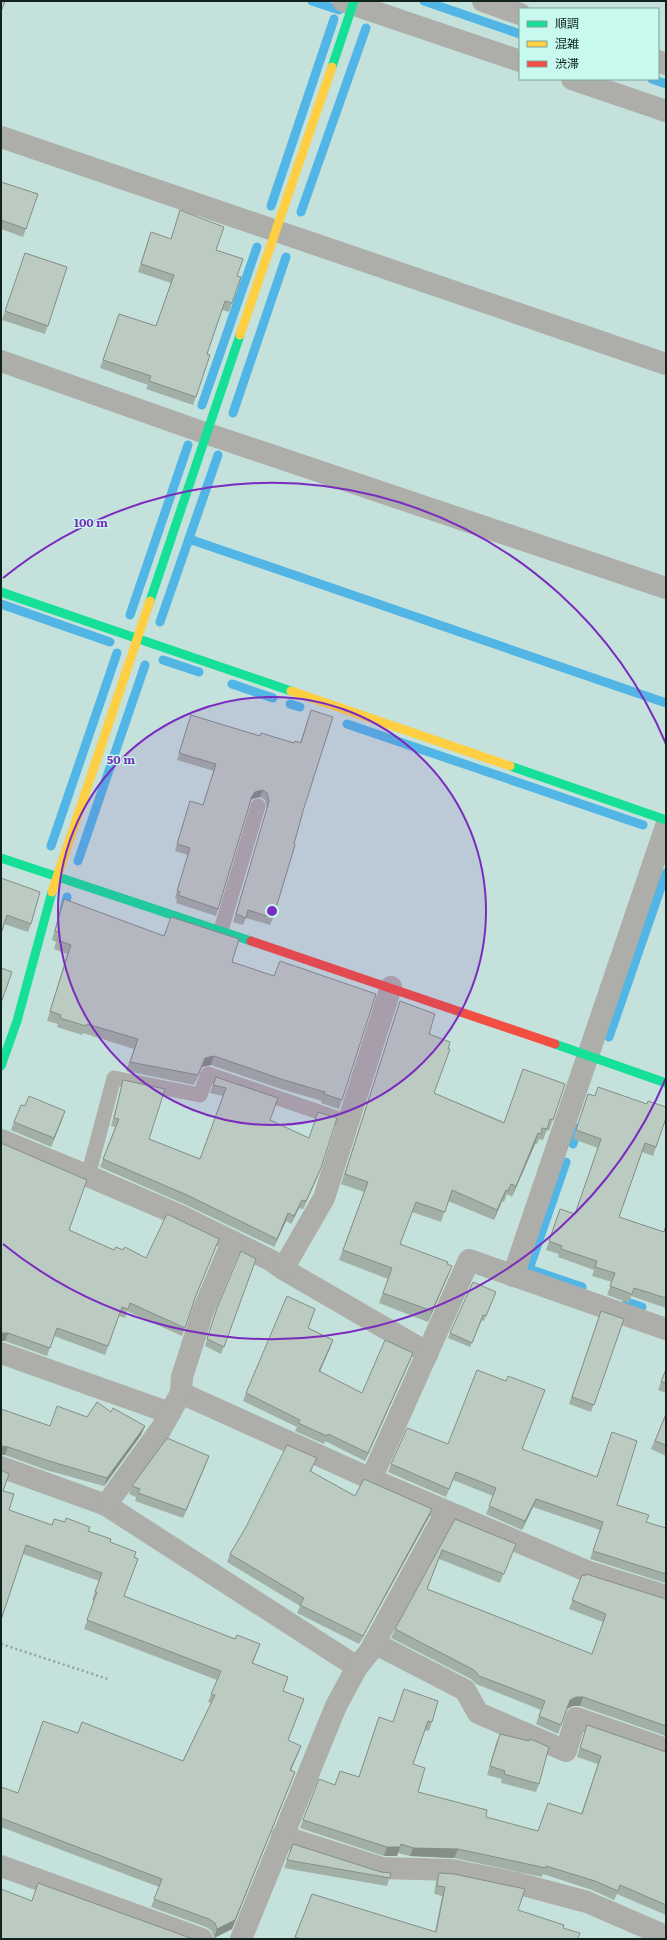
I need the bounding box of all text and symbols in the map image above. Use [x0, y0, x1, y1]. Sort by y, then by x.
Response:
legend [519, 8, 659, 80]
text: 順調 [555, 14, 579, 32]
text: 混雑 [555, 34, 579, 52]
text: 渋滞 [555, 54, 579, 72]
text: 100 m [74, 513, 108, 531]
text: 50 m [107, 750, 135, 768]
centre of rings [265, 904, 279, 918]

